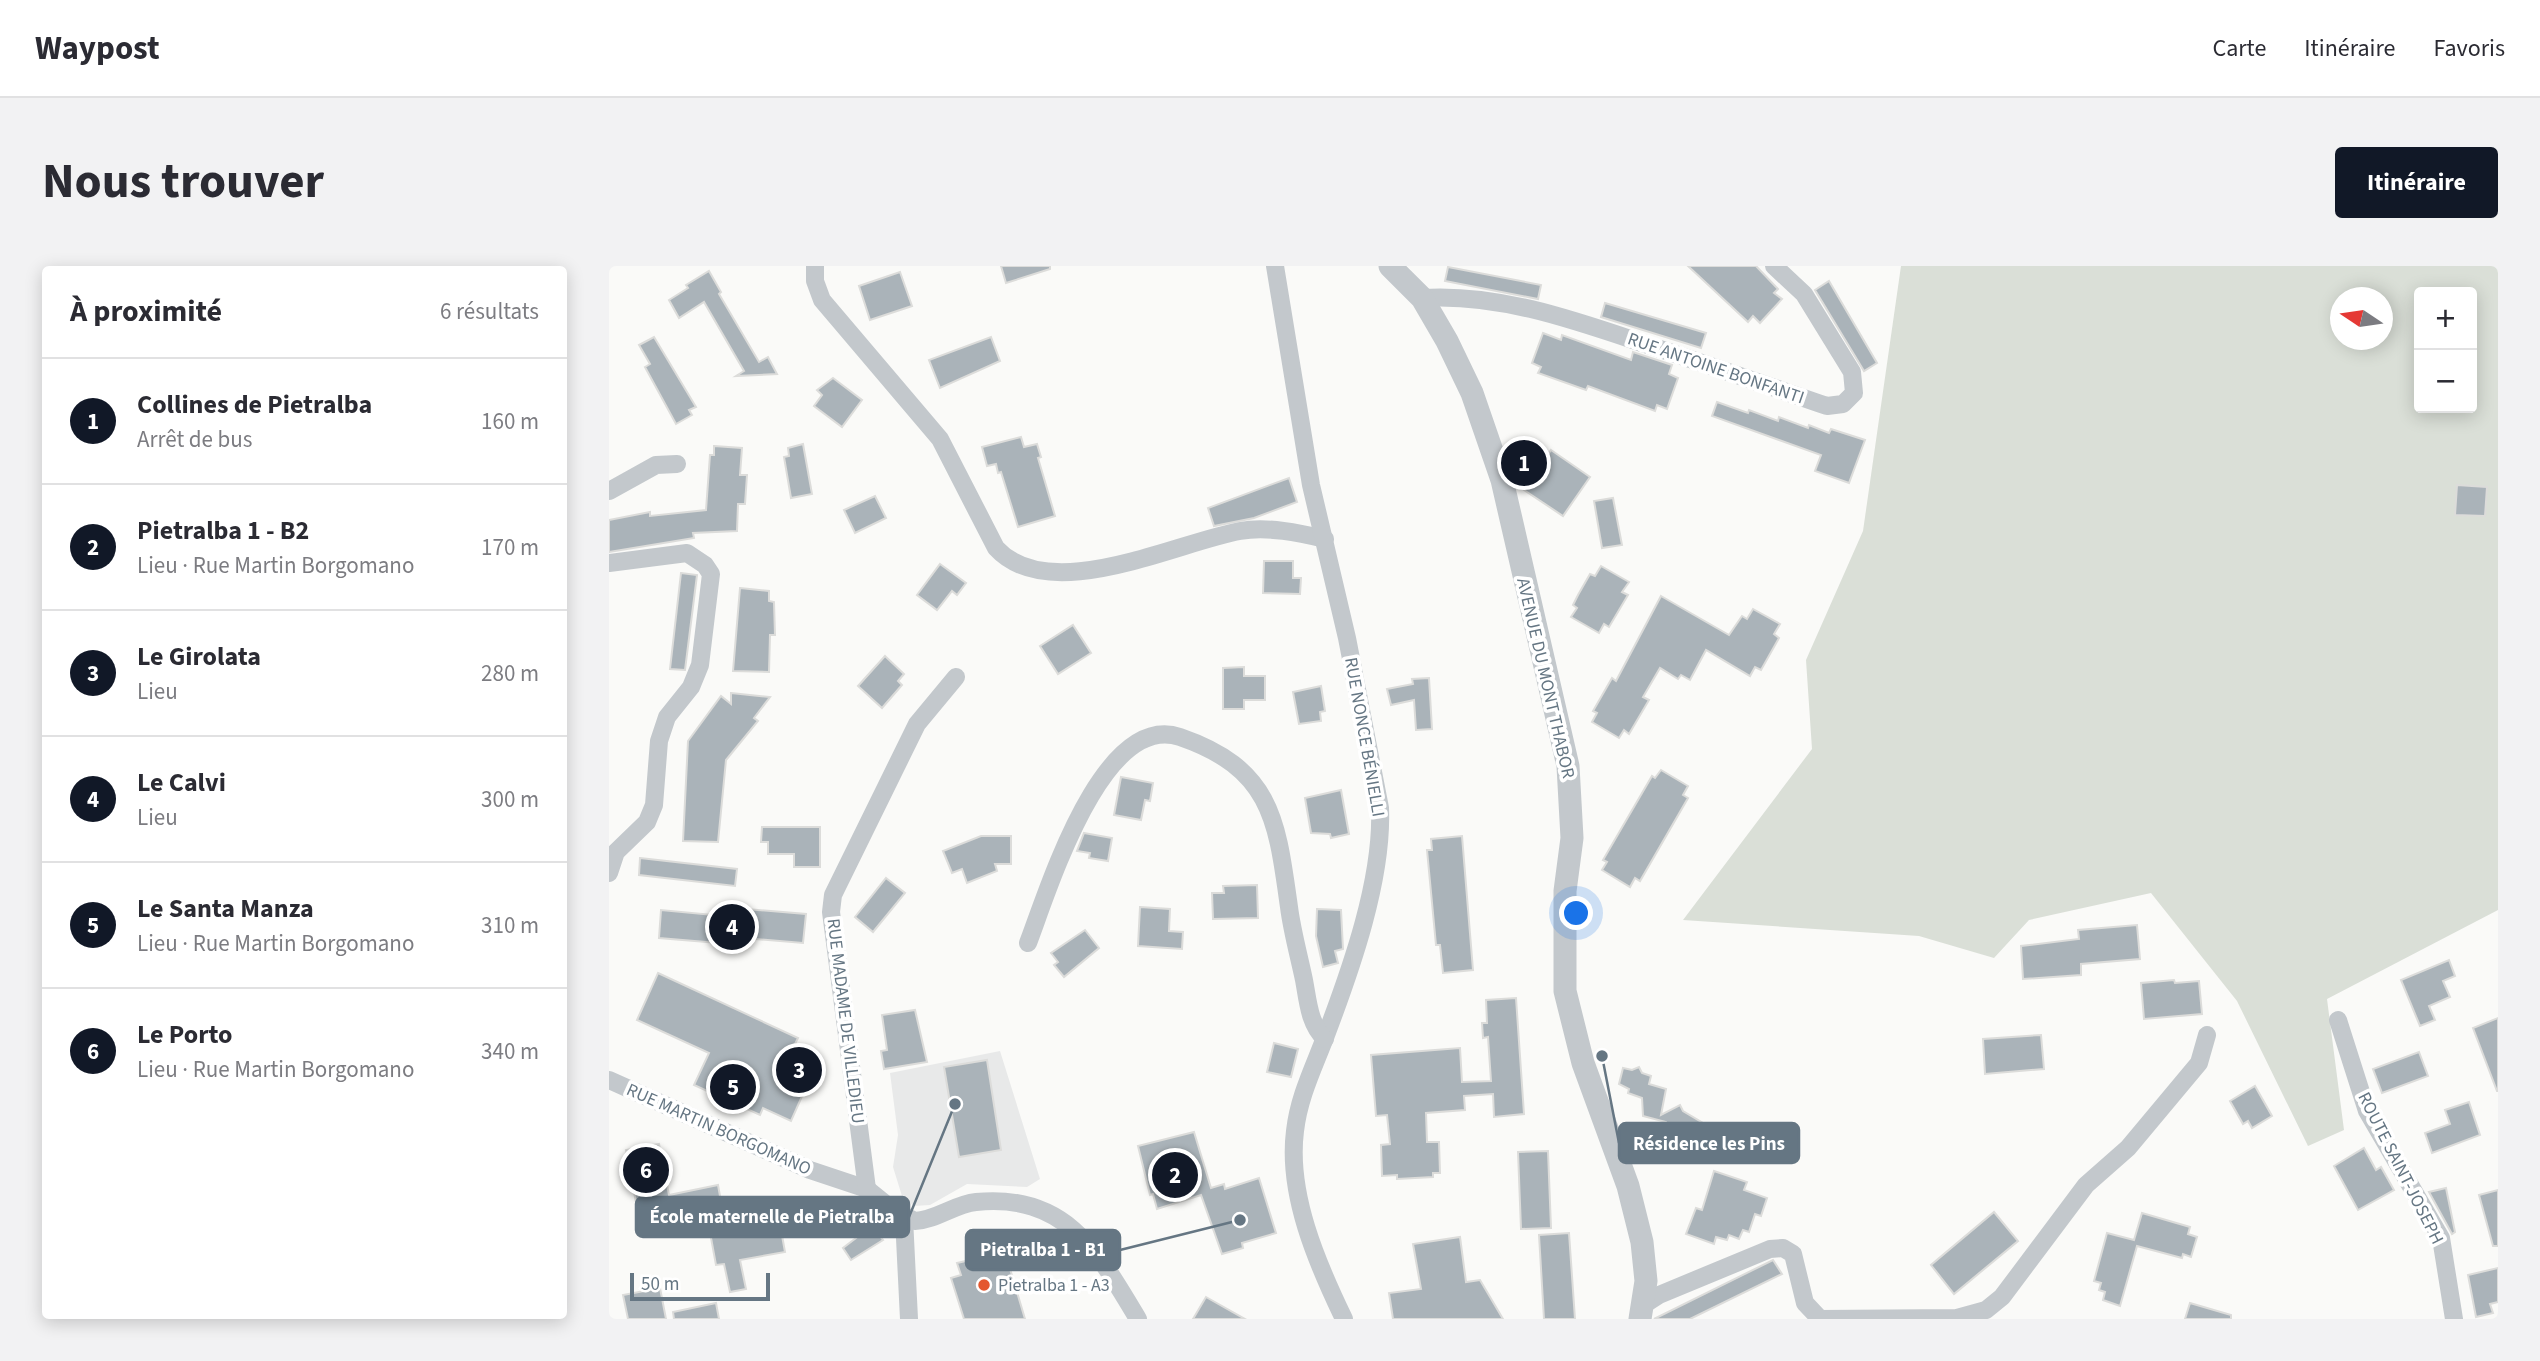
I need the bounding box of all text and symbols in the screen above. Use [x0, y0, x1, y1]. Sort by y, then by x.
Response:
text: Waypost [35, 25, 160, 72]
text: Carte [2212, 31, 2266, 66]
text: Itinéraire [2304, 31, 2395, 66]
text: Favoris [2433, 31, 2505, 66]
text: Nous trouver [42, 147, 324, 217]
button: Itinéraire [2335, 147, 2498, 218]
north arrow [2330, 287, 2393, 350]
map controls [2414, 287, 2477, 413]
button: + [2414, 287, 2477, 350]
text: À proximité [70, 290, 222, 333]
text: 6 résultats [440, 295, 539, 328]
street label: RUE ANTOINE BONFANTI [1624, 327, 1807, 410]
button: − [2414, 350, 2477, 413]
text: Collines de Pietralba [137, 386, 372, 423]
text: 1 [87, 405, 99, 438]
text: 160 m [481, 405, 539, 438]
text: Arrêt de bus [137, 423, 252, 456]
pin: 1 [1501, 437, 1547, 489]
text: Pietralba 1 - B2 [137, 512, 309, 549]
text: 2 [87, 531, 99, 564]
text: 170 m [481, 531, 539, 564]
text: Lieu · Rue Martin Borgomano [137, 549, 414, 582]
street label: AVENUE DU MONT THABOR [1510, 576, 1581, 781]
text: Le Girolata [137, 638, 261, 675]
street label: RUE NONCE BÉNIELLI [1338, 655, 1391, 819]
text: 3 [87, 657, 99, 690]
text: 280 m [481, 657, 539, 690]
text: Lieu [137, 675, 178, 708]
text: Le Calvi [137, 764, 226, 801]
text: 4 [87, 783, 99, 816]
text: 300 m [481, 783, 539, 816]
text: Lieu [137, 801, 178, 834]
text: Le Santa Manza [137, 890, 314, 927]
your location [1559, 896, 1593, 930]
pin: 4 [709, 901, 755, 953]
text: 5 [87, 909, 99, 942]
text: 310 m [481, 909, 539, 942]
street label: RUE MADAME DE VILLEDIEU [821, 917, 871, 1125]
text: Lieu · Rue Martin Borgomano [137, 927, 414, 960]
text: Le Porto [137, 1016, 232, 1053]
text: 6 [87, 1035, 99, 1068]
text: 340 m [481, 1035, 539, 1068]
pin: 3 [776, 1044, 822, 1096]
text: Lieu · Rue Martin Borgomano [137, 1053, 414, 1086]
pin: 5 [710, 1061, 756, 1113]
street label: RUE MARTIN BORGOMANO [622, 1077, 815, 1182]
street label: ROUTE SAINT-JOSEPH [2351, 1088, 2450, 1249]
callout: Résidence les Pins [1619, 1123, 1799, 1163]
text: Résidence les Pins [1633, 1131, 1785, 1158]
pin: 6 [623, 1144, 669, 1196]
pin: 2 [1152, 1149, 1198, 1201]
callout: École maternelle de Pietralba [636, 1197, 909, 1237]
text: École maternelle de Pietralba [650, 1204, 894, 1231]
callout: Pietralba 1 - B1 [966, 1230, 1120, 1270]
text: Pietralba 1 - B1 [980, 1237, 1106, 1264]
scale bar [630, 1270, 770, 1302]
text: 50 m [641, 1271, 679, 1298]
place label: Pietralba 1 - A3 [998, 1273, 1110, 1298]
marker: Pietralba 1 - A3 [976, 1277, 992, 1293]

